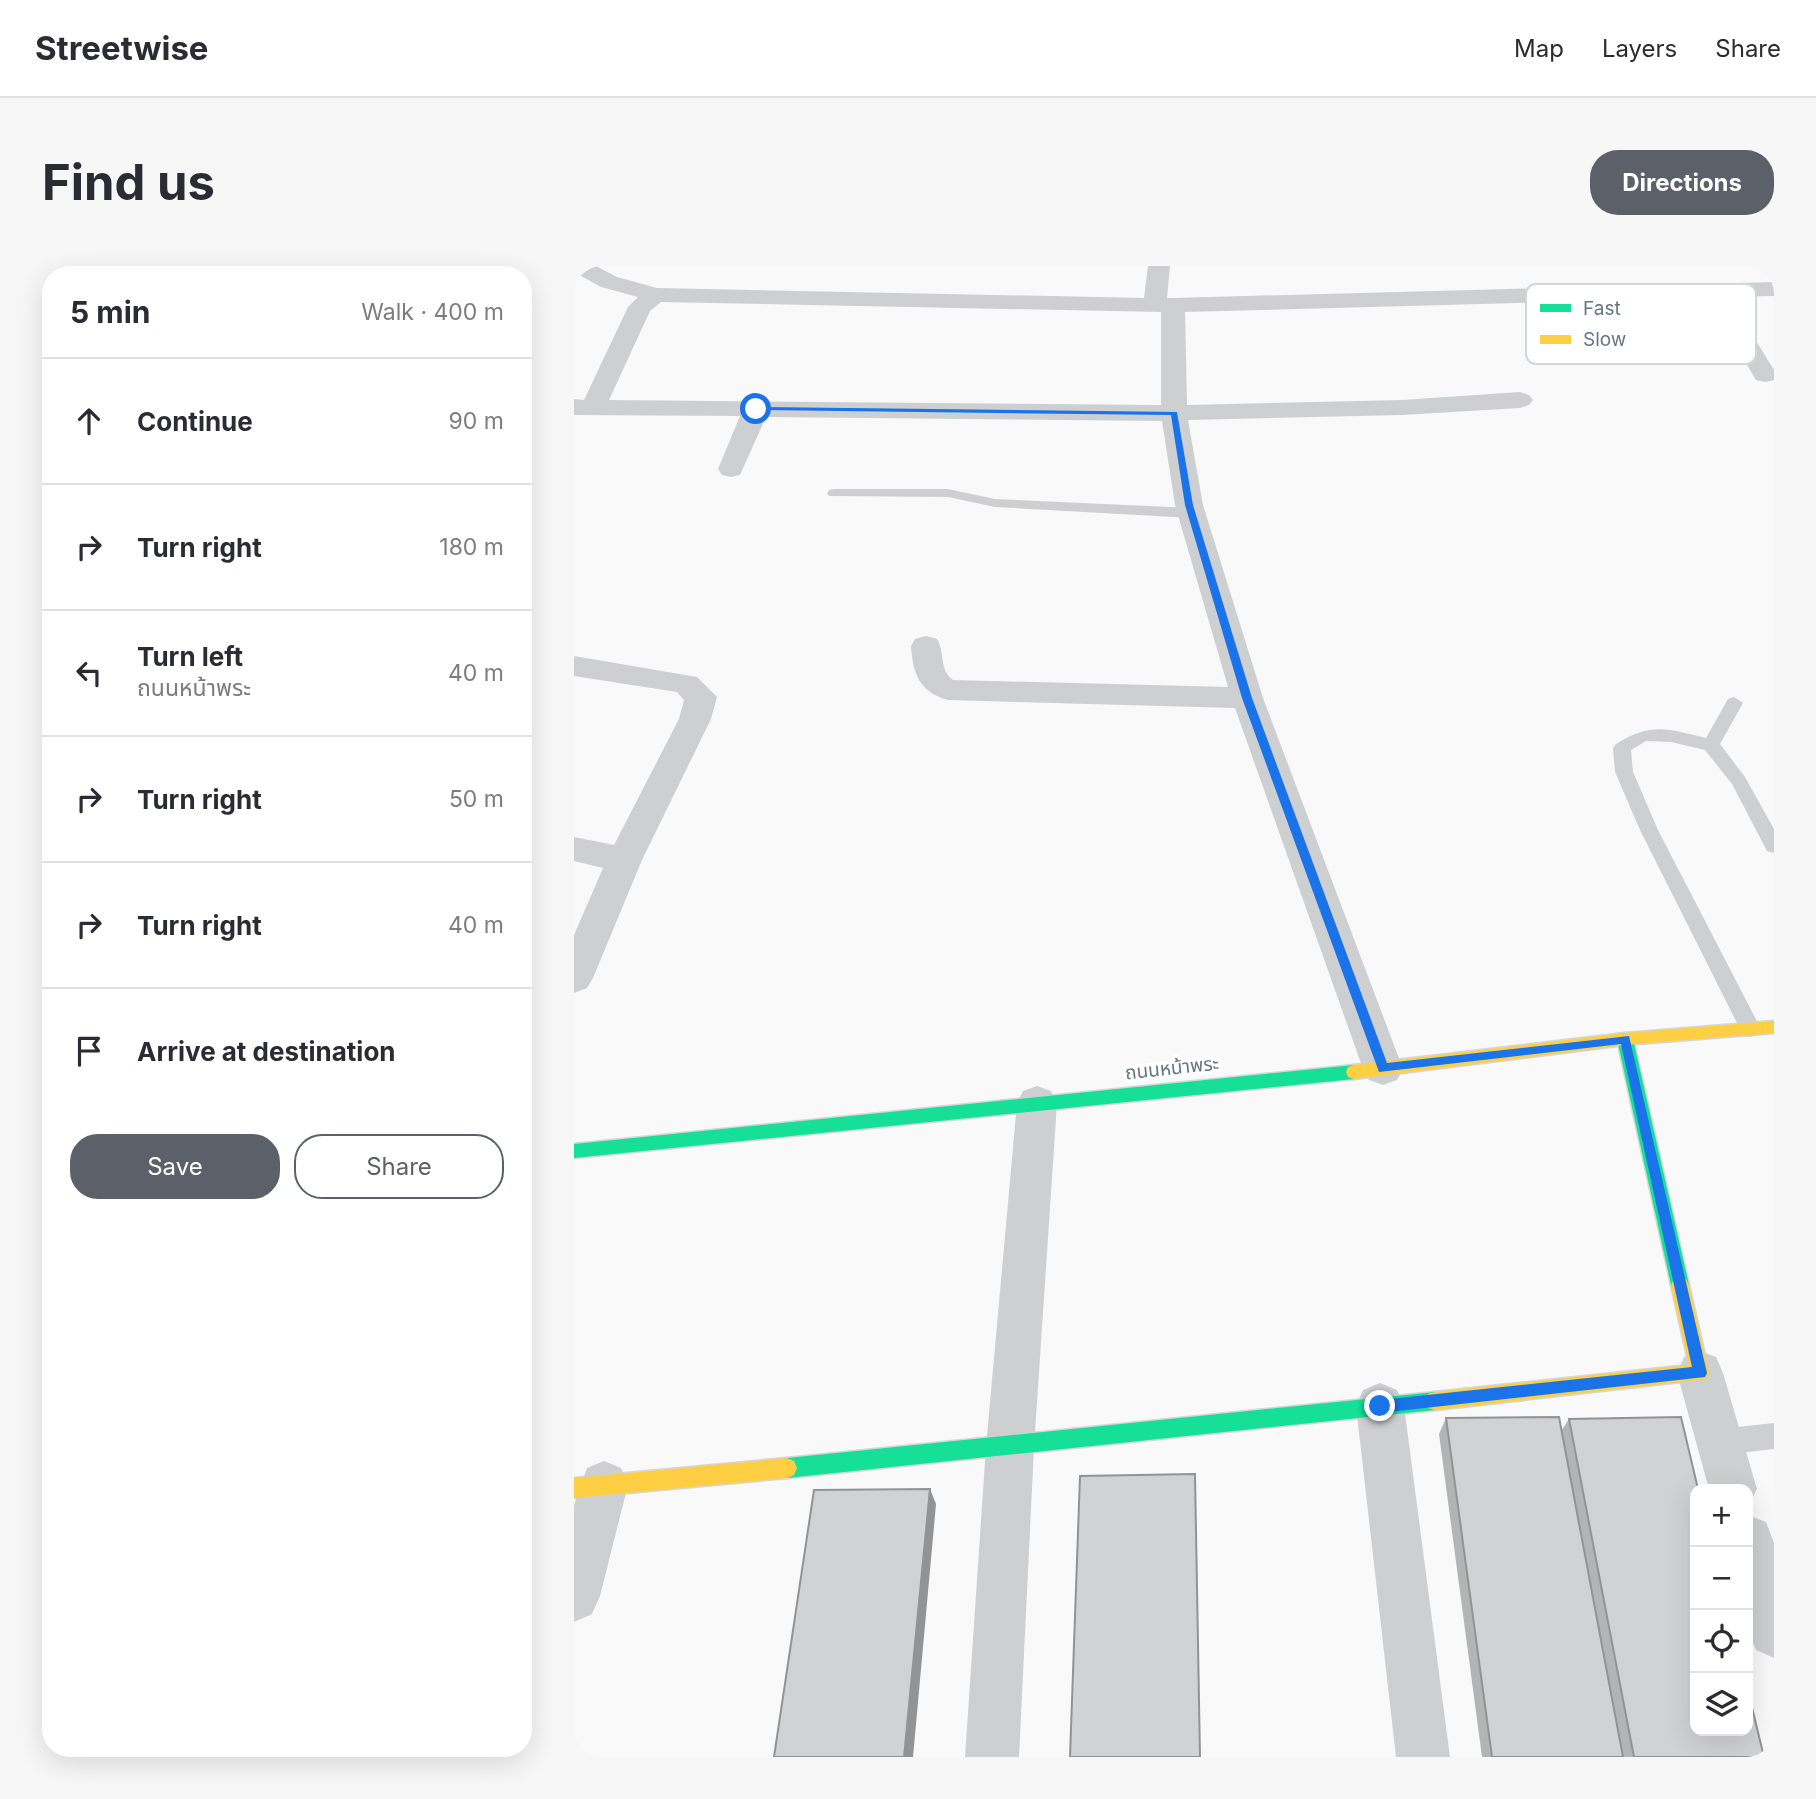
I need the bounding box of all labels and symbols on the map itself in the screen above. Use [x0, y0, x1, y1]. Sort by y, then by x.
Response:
legend [1526, 284, 1756, 364]
text: Fast [1583, 297, 1621, 320]
text: Slow [1583, 328, 1626, 351]
route start [740, 393, 771, 424]
street label: ถนนหน้าพระ [1124, 1052, 1220, 1084]
route end [1364, 1390, 1395, 1421]

